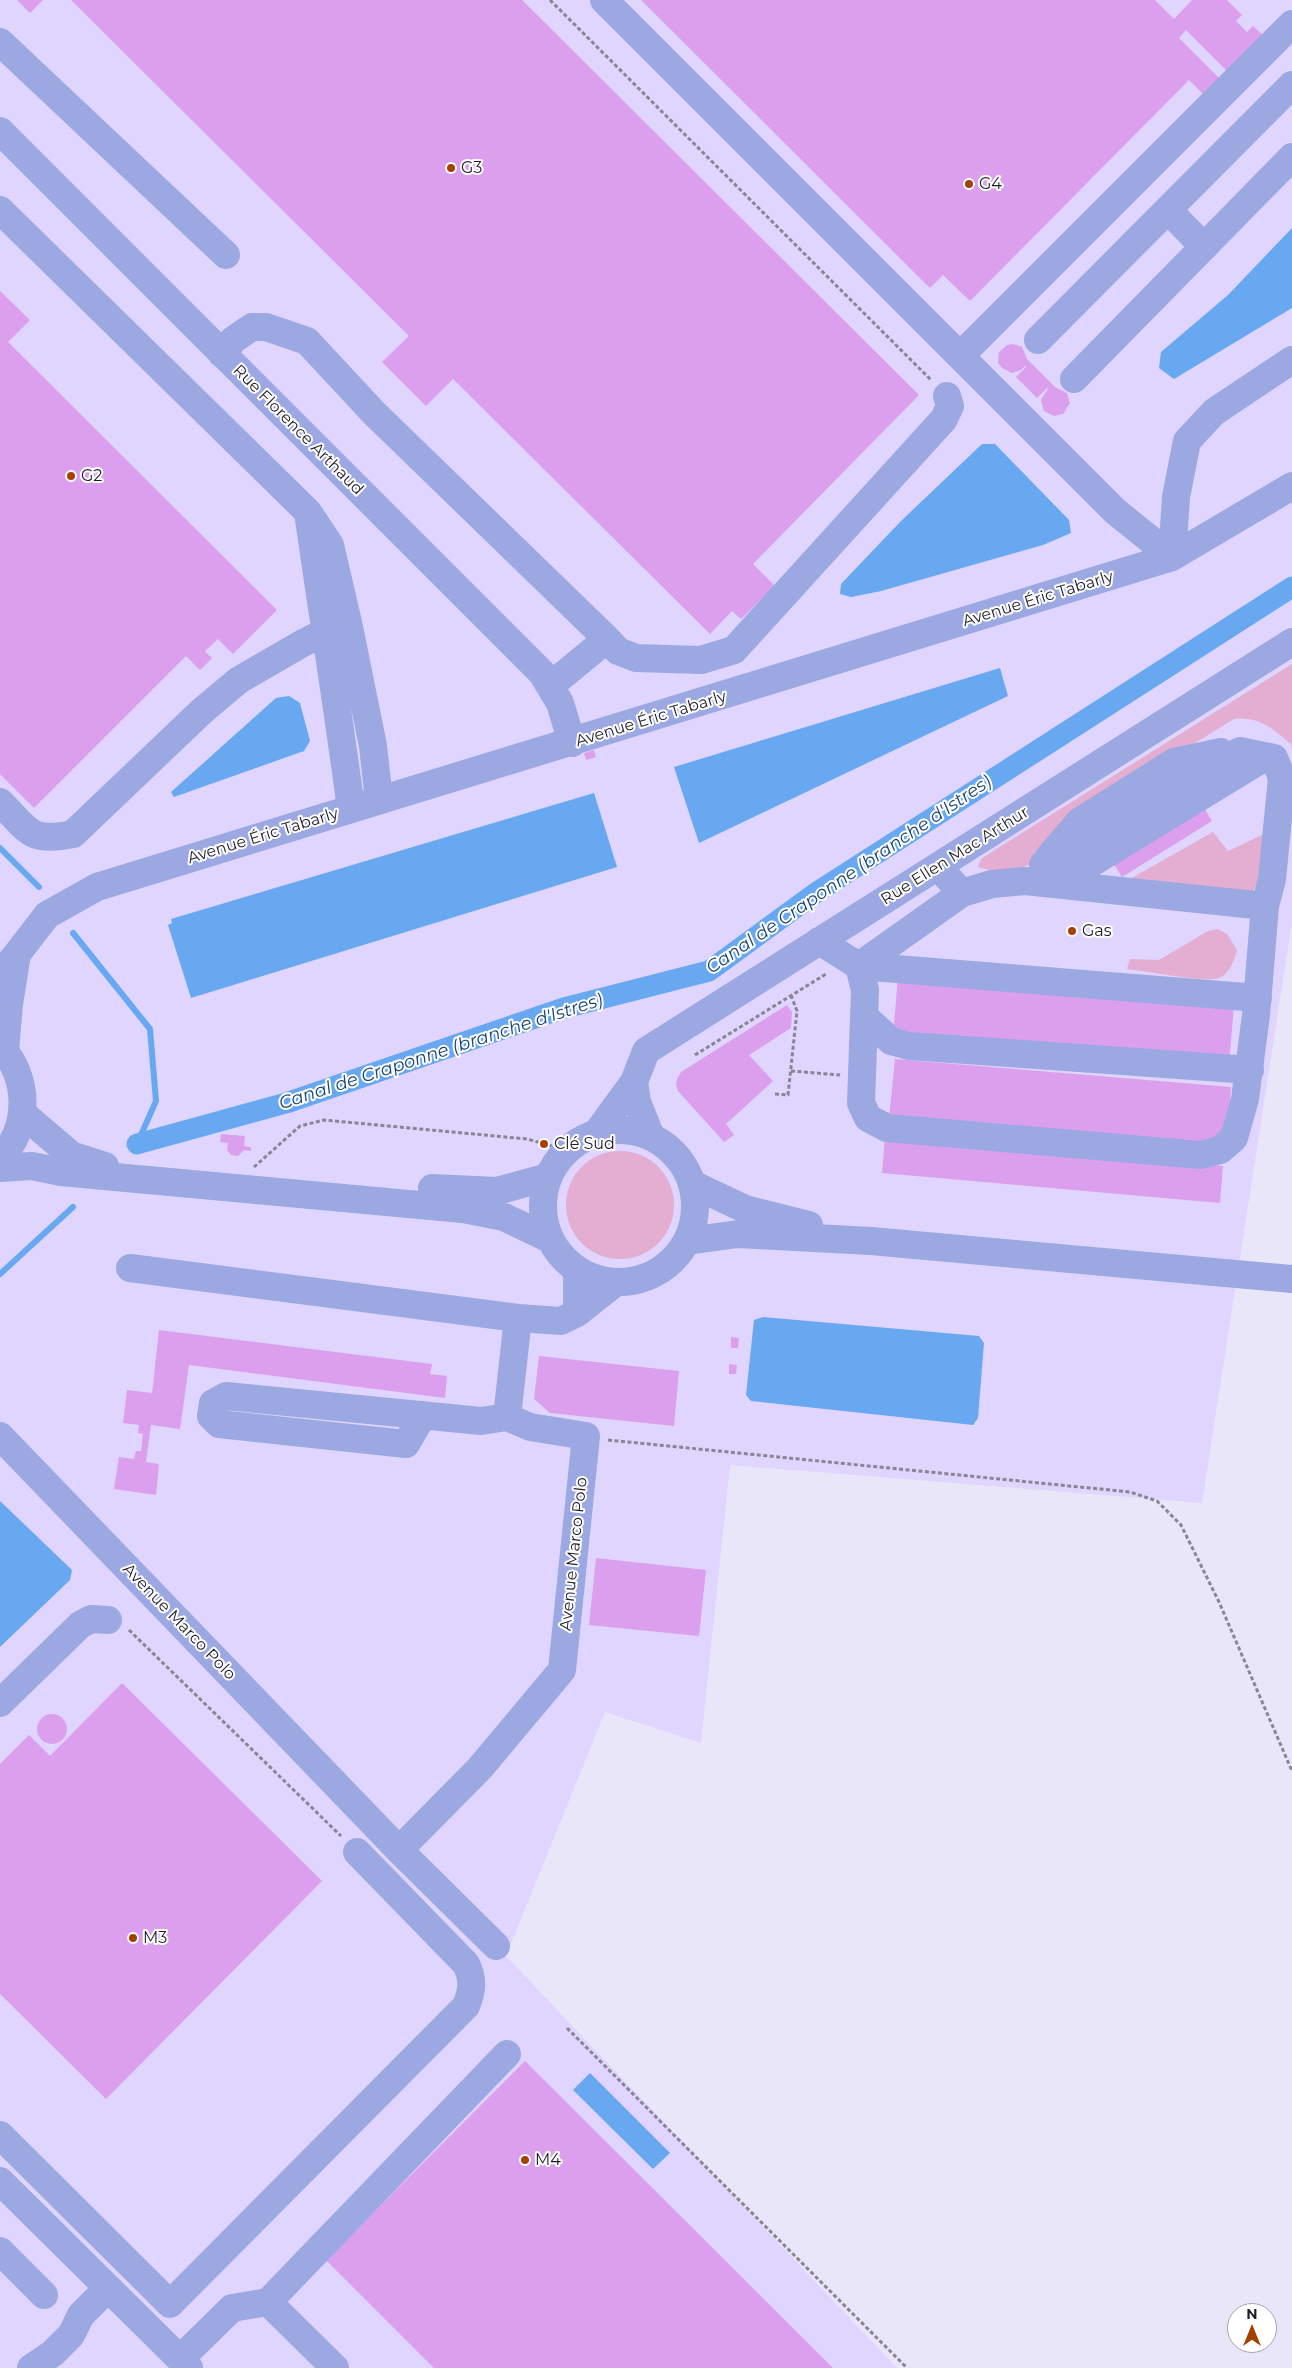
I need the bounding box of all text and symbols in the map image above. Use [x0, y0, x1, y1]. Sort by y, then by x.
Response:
place label: G3 [461, 158, 482, 178]
marker: G3 [445, 162, 457, 174]
place label: G4 [979, 174, 1002, 194]
marker: G4 [963, 178, 975, 190]
street label: Rue Florence Arthaud [229, 361, 367, 499]
place label: G2 [81, 466, 102, 486]
marker: G2 [65, 470, 77, 482]
street label: Avenue Éric Tabarly [960, 567, 1116, 631]
street label: Avenue Éric Tabarly [573, 687, 729, 751]
water label: Canal de Craponne (branche d'Istres) [702, 771, 996, 979]
street label: Rue Ellen Mac Arthur [878, 803, 1032, 909]
street label: Avenue Éric Tabarly [185, 804, 341, 868]
place label: Gas [1082, 921, 1112, 941]
marker: Gas [1066, 925, 1078, 937]
water label: Canal de Craponne (branche d'Istres) [276, 989, 606, 1115]
place label: Clé Sud [554, 1134, 615, 1154]
marker: Clé Sud [538, 1138, 550, 1150]
street label: Avenue Marco Polo [556, 1476, 592, 1632]
street label: Avenue Marco Polo [119, 1560, 239, 1684]
place label: M3 [143, 1928, 167, 1948]
marker: M3 [127, 1932, 139, 1944]
place label: M4 [535, 2150, 561, 2170]
marker: M4 [519, 2154, 531, 2166]
north arrow [1227, 2303, 1277, 2353]
text: N [1246, 2305, 1258, 2323]

